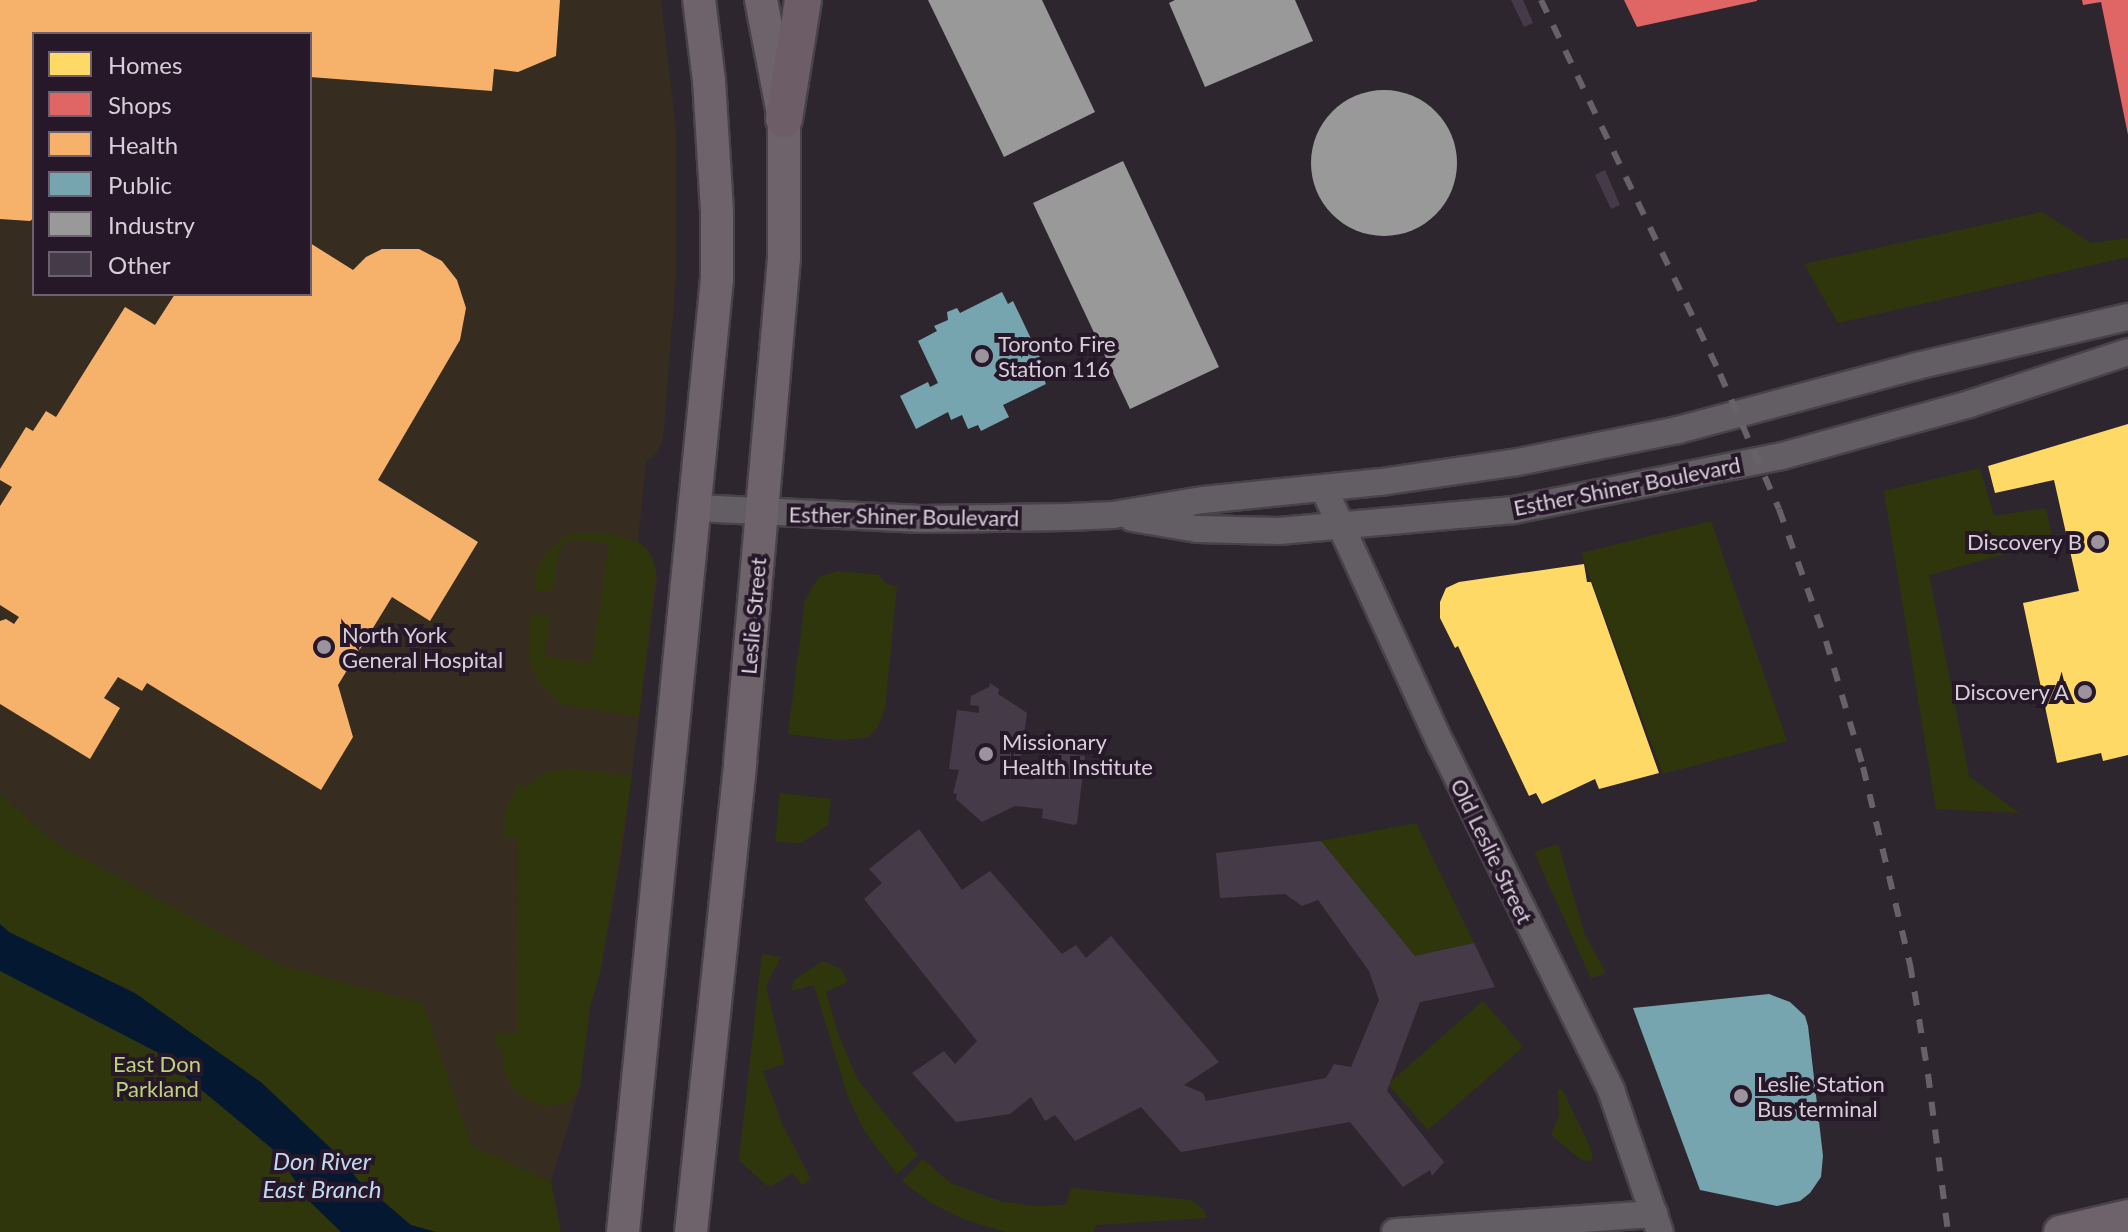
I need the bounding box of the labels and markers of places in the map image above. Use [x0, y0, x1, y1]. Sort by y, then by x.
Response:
place label: Toronto Fire Station 116 [998, 330, 1116, 382]
marker: Toronto Fire Station 116 [973, 347, 991, 365]
place label: Discovery B [1966, 529, 2082, 555]
marker: Discovery B [2089, 533, 2107, 551]
place label: North York General Hospital [342, 621, 503, 672]
marker: North York General Hospital [313, 636, 335, 658]
place label: Discovery A [1953, 679, 2069, 705]
marker: Discovery A [2076, 683, 2094, 701]
place label: Missionary Health Institute [1002, 728, 1153, 780]
marker: Missionary Health Institute [977, 745, 995, 763]
place label: Leslie Station Bus terminal [1757, 1070, 1885, 1122]
marker: Leslie Station Bus terminal [1732, 1087, 1750, 1105]

